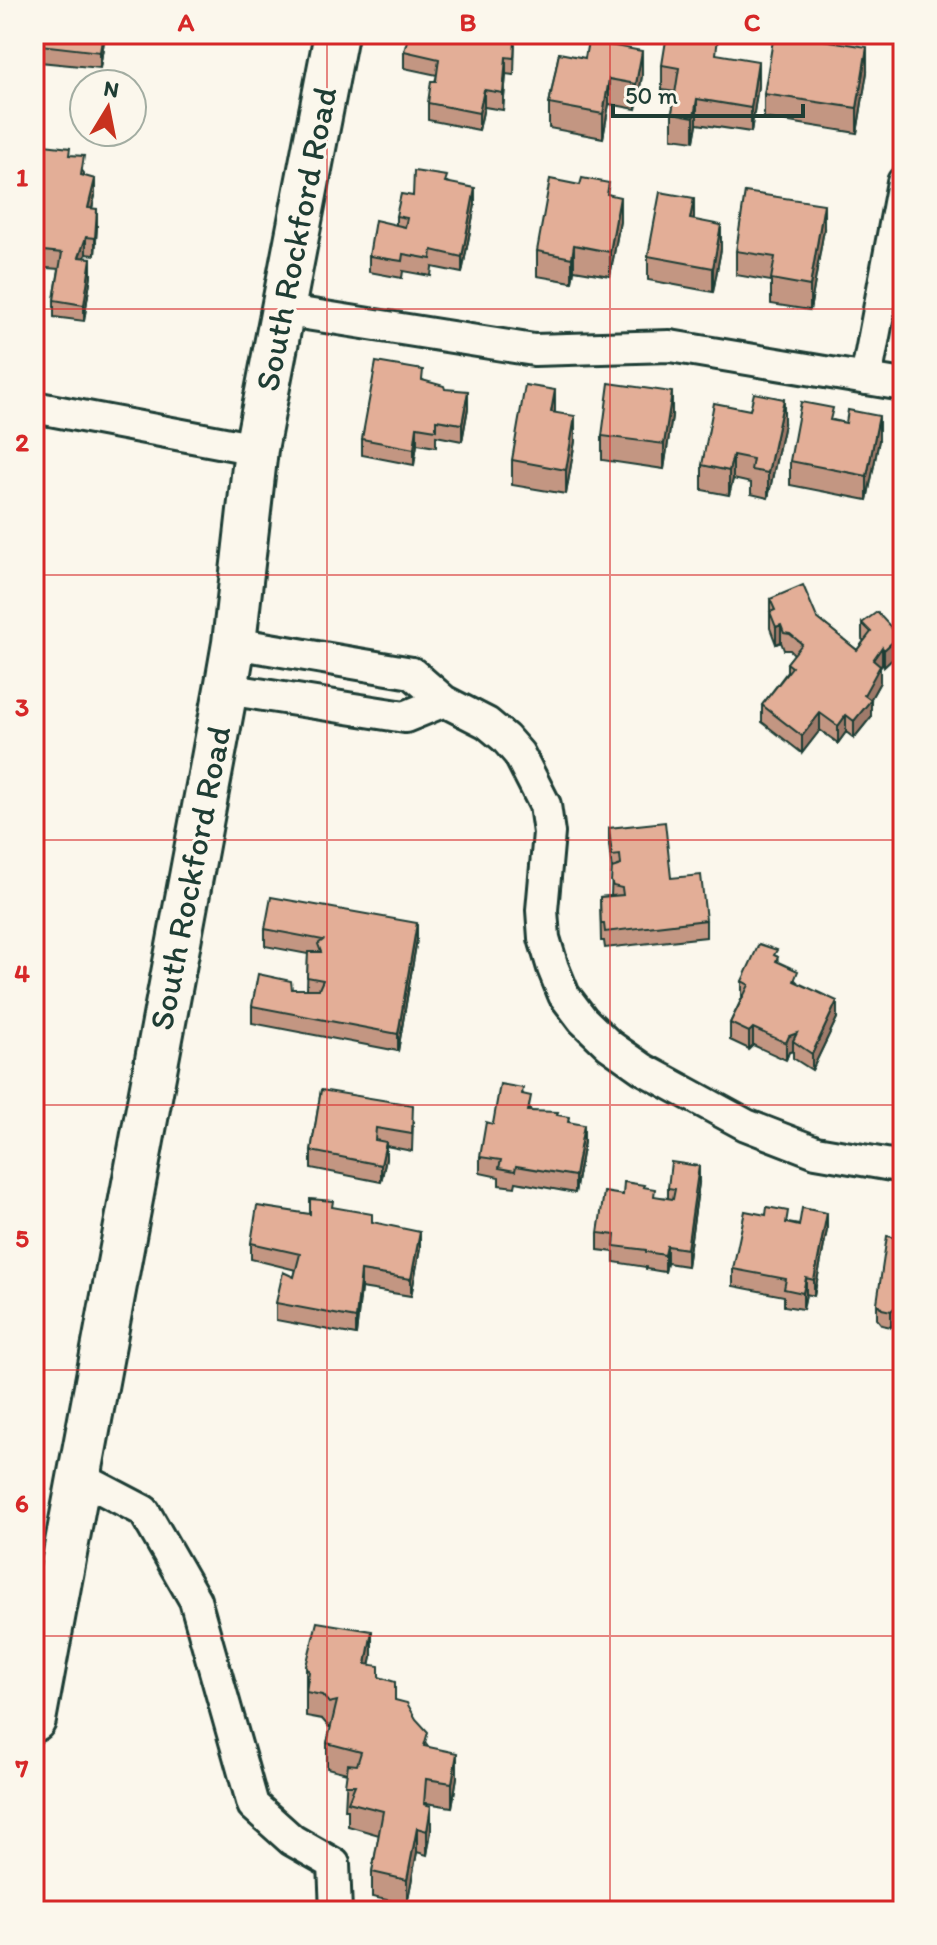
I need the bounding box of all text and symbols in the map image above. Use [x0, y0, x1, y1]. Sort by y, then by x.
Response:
text: A [177, 6, 195, 38]
text: B [460, 6, 477, 38]
text: C [744, 6, 761, 38]
north arrow [68, 68, 148, 148]
scale bar [613, 68, 803, 118]
text: N [102, 74, 121, 103]
text: 50 m [625, 81, 678, 110]
street label: South Rockford Road [246, 84, 346, 394]
text: 1 [16, 161, 28, 193]
text: 2 [15, 426, 29, 458]
text: 3 [15, 691, 29, 723]
street label: South Rockford Road [140, 723, 240, 1033]
text: 4 [14, 957, 30, 989]
text: 5 [15, 1222, 29, 1254]
text: 6 [15, 1487, 29, 1519]
text: 7 [15, 1752, 29, 1784]

